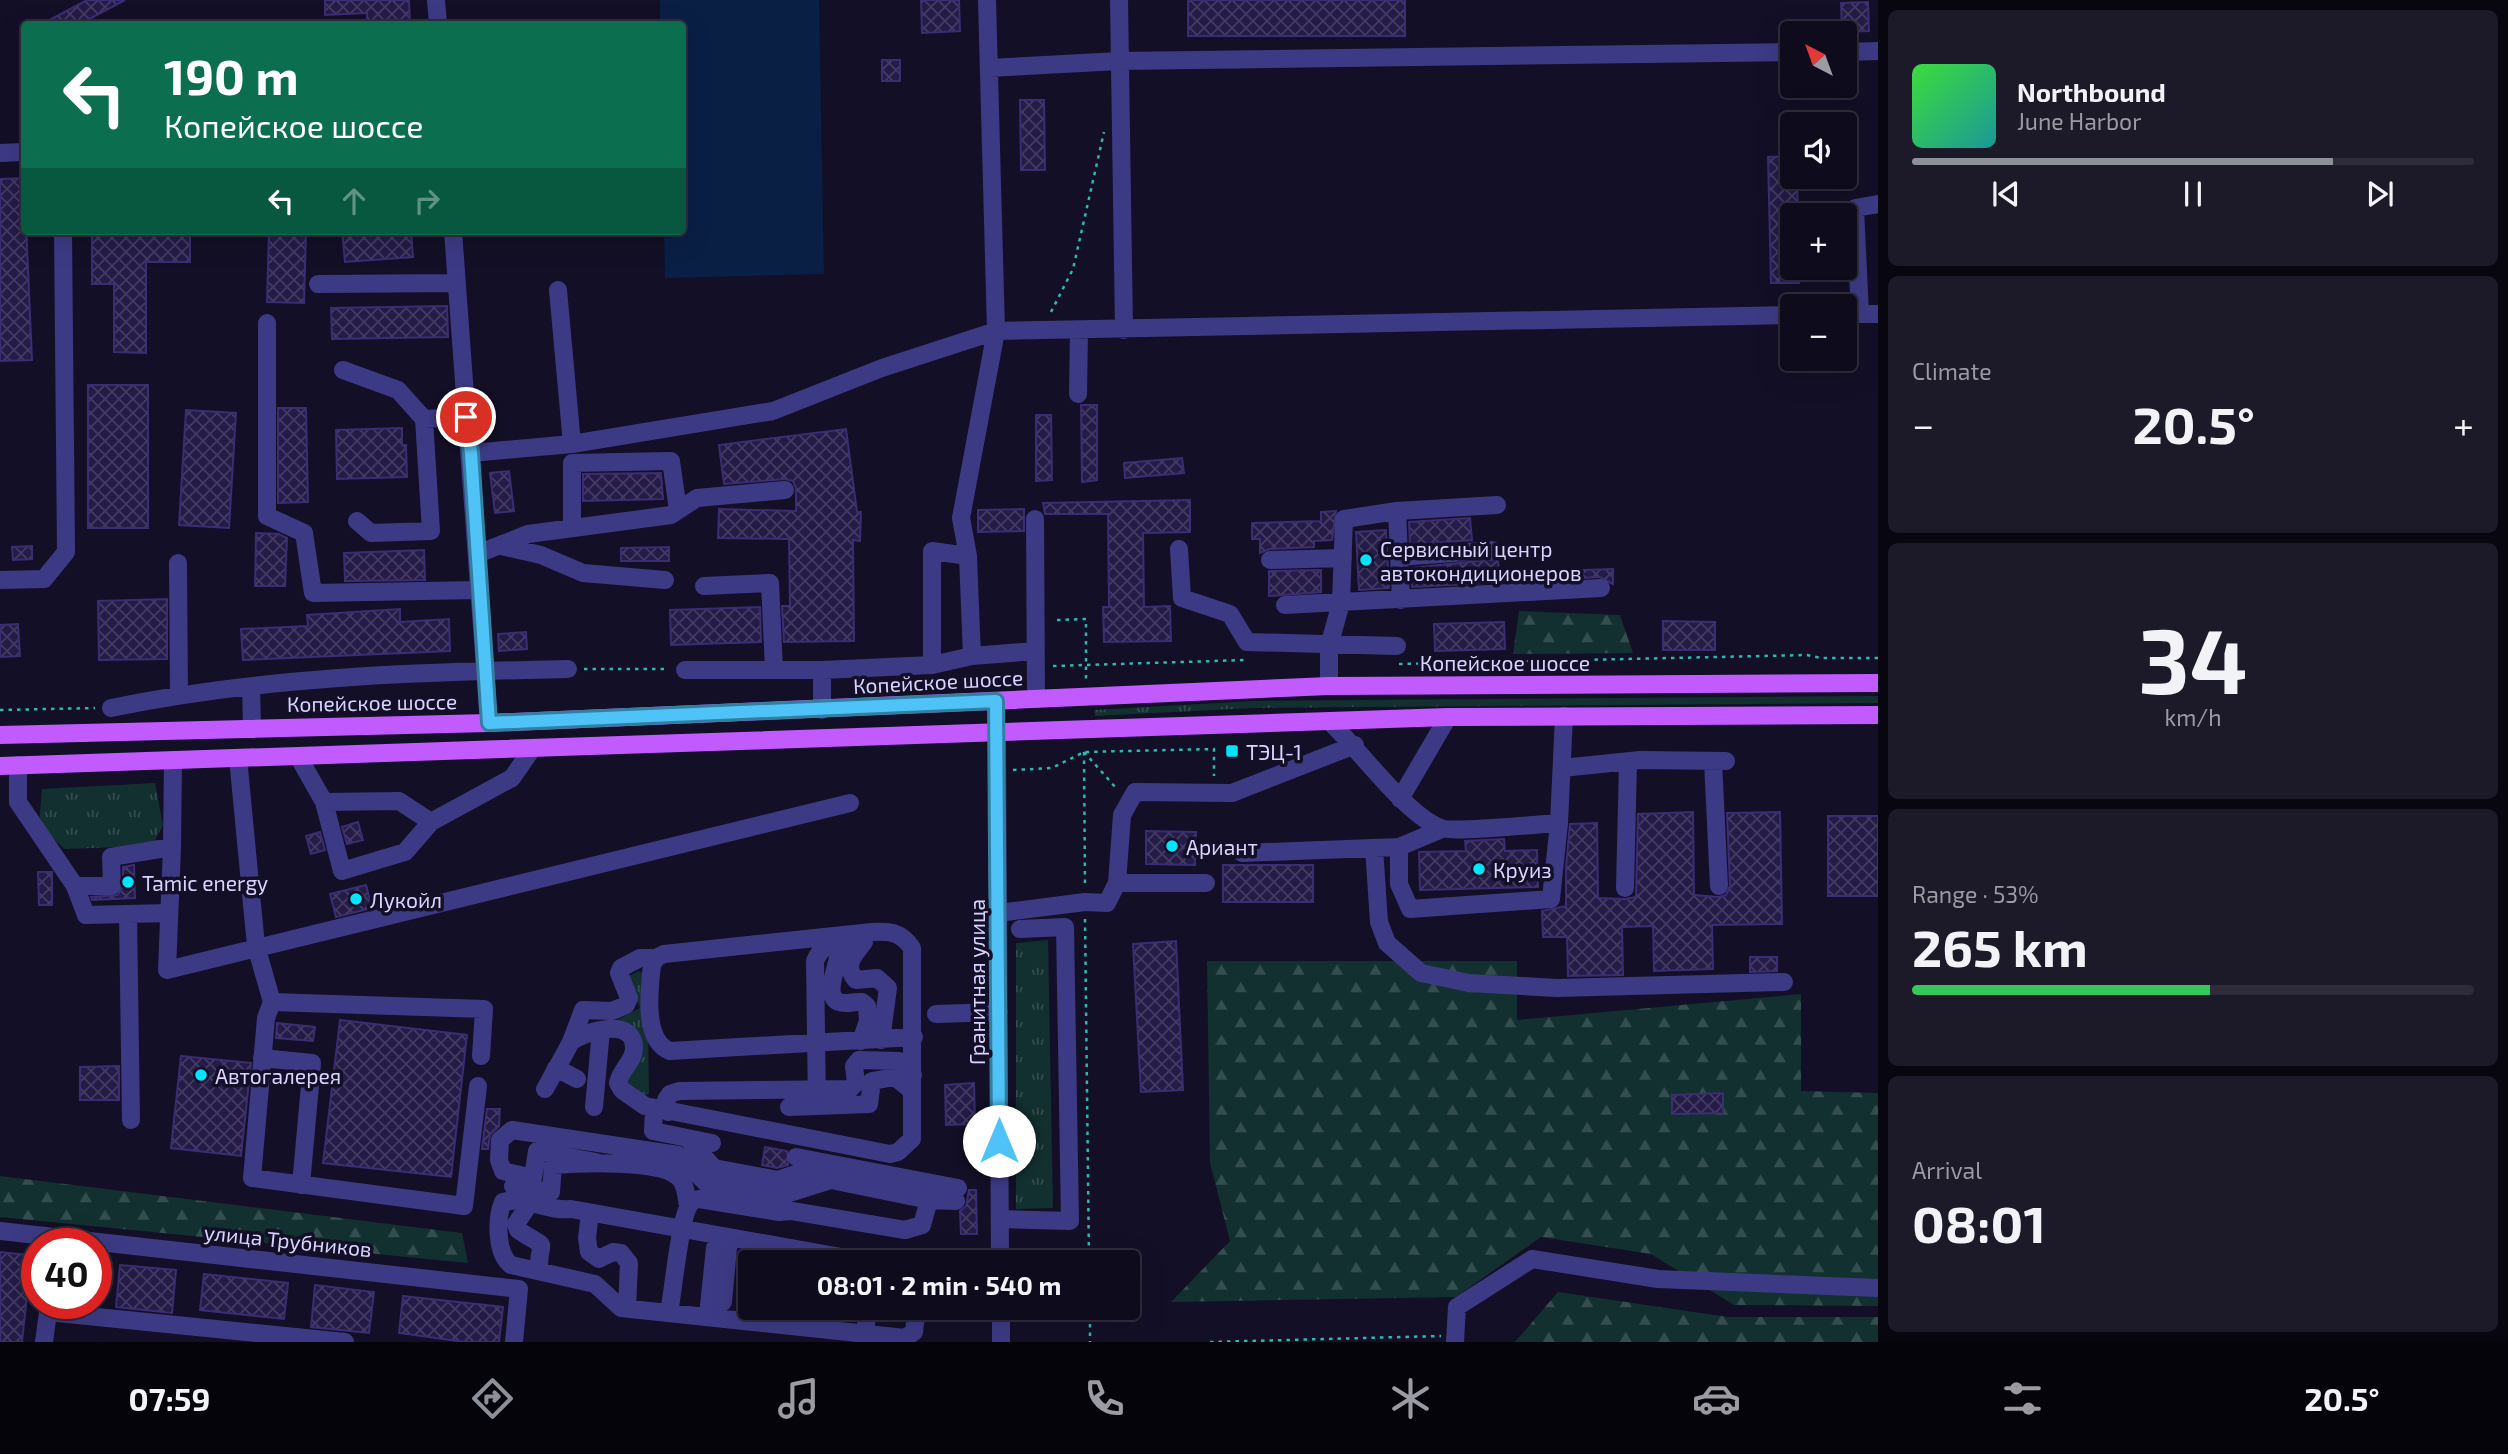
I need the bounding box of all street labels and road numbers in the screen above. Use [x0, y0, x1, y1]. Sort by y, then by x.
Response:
street label: Копейское шоссе [1420, 650, 1590, 675]
street label: Копейское шоссе [852, 664, 1024, 698]
street label: Копейское шоссе [287, 688, 457, 716]
street label: Гранитная улица [964, 899, 990, 1065]
street label: улица Трубников [203, 1219, 373, 1262]

